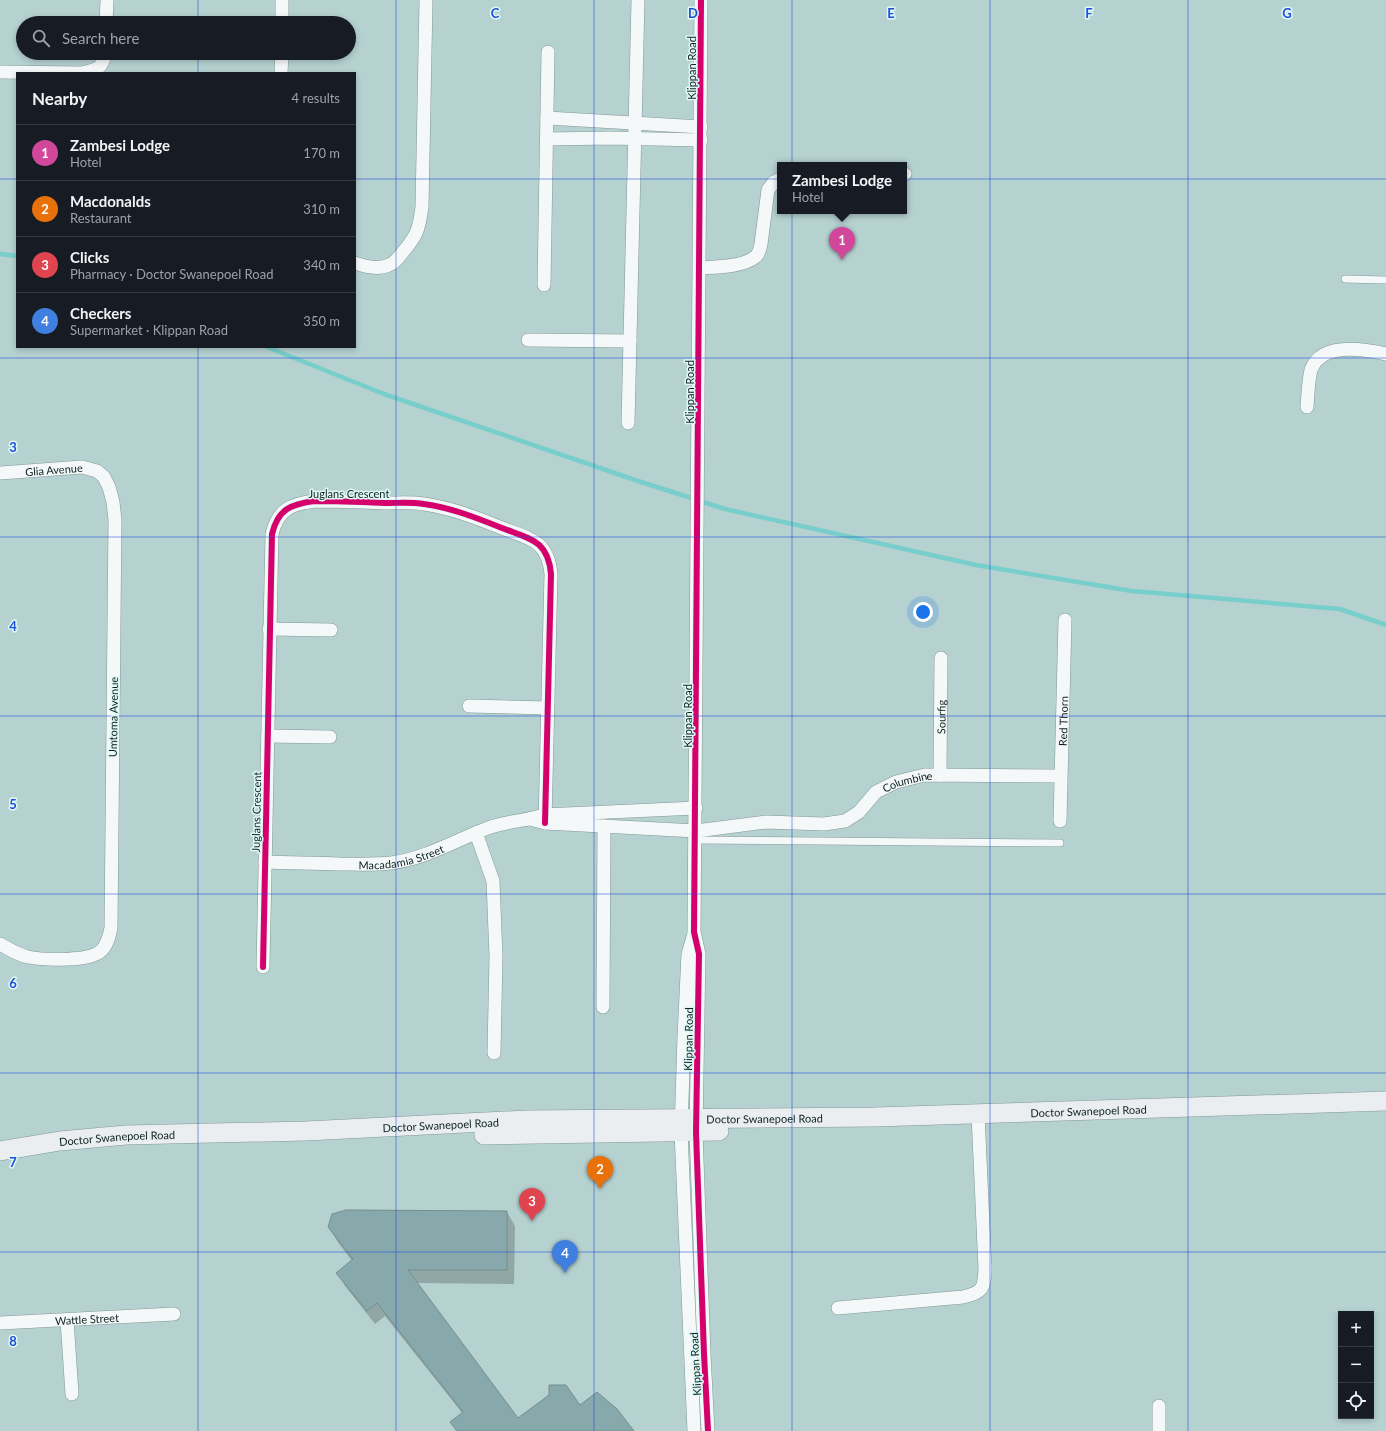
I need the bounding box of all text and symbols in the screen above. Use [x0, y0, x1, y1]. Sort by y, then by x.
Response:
text: C [491, 5, 500, 21]
text: D [688, 5, 698, 21]
text: E [887, 5, 895, 21]
text: F [1085, 5, 1093, 21]
text: G [1282, 5, 1292, 21]
search box [16, 16, 356, 60]
icon: search [30, 27, 52, 49]
text: Search here [62, 29, 139, 47]
street label: Klippan Road [685, 36, 698, 100]
text: Nearby [32, 88, 87, 109]
text: 4 results [292, 90, 340, 106]
text: Zambesi Lodge [70, 136, 170, 154]
text: 1 [41, 145, 49, 161]
text: 170 m [303, 145, 340, 161]
text: Hotel [70, 154, 102, 170]
popup [777, 162, 907, 214]
text: Zambesi Lodge [792, 171, 892, 189]
text: Hotel [792, 189, 823, 205]
text: Macdonalds [70, 192, 151, 210]
text: 2 [41, 201, 49, 217]
text: 310 m [303, 201, 340, 217]
text: Restaurant [70, 210, 132, 226]
pin: 1 [829, 227, 855, 260]
text: Clicks [70, 248, 109, 266]
text: 3 [41, 257, 49, 273]
text: 340 m [303, 257, 340, 273]
text: Pharmacy · Doctor Swanepoel Road [70, 266, 273, 282]
text: Checkers [70, 304, 131, 322]
text: 4 [41, 313, 49, 329]
text: 350 m [303, 313, 340, 329]
text: Supermarket · Klippan Road [70, 322, 228, 338]
street label: Klippan Road [683, 360, 696, 424]
text: 3 [9, 439, 17, 455]
street label: Glia Avenue [25, 460, 83, 478]
street label: Juglans Crescent [309, 487, 389, 500]
your location [913, 602, 933, 622]
text: 4 [9, 618, 17, 634]
street label: Umtoma Avenue [106, 676, 120, 757]
street label: Klippan Road [681, 684, 694, 748]
street label: Red Thorn [1055, 696, 1070, 746]
street label: Sourfig [934, 699, 947, 734]
street label: Columbine [880, 768, 933, 794]
street label: Juglans Crescent [249, 771, 263, 852]
text: 5 [9, 796, 17, 812]
street label: Macadamia Street [358, 841, 445, 871]
text: 6 [9, 975, 17, 991]
street label: Klippan Road [681, 1007, 695, 1071]
street label: Doctor Swanepoel Road [1030, 1102, 1147, 1119]
street label: Doctor Swanepoel Road [706, 1111, 823, 1125]
street label: Doctor Swanepoel Road [382, 1115, 499, 1134]
street label: Doctor Swanepoel Road [58, 1127, 175, 1148]
text: 7 [9, 1154, 17, 1170]
pin: 2 [587, 1156, 613, 1189]
pin: 3 [519, 1188, 545, 1221]
pin: 4 [552, 1240, 578, 1273]
street label: Wattle Street [55, 1310, 119, 1327]
map controls [1338, 1311, 1374, 1419]
button: + [1338, 1311, 1374, 1347]
street label: Klippan Road [687, 1332, 703, 1396]
text: 8 [9, 1333, 17, 1349]
button: − [1338, 1347, 1374, 1383]
button: locate [1338, 1383, 1374, 1419]

